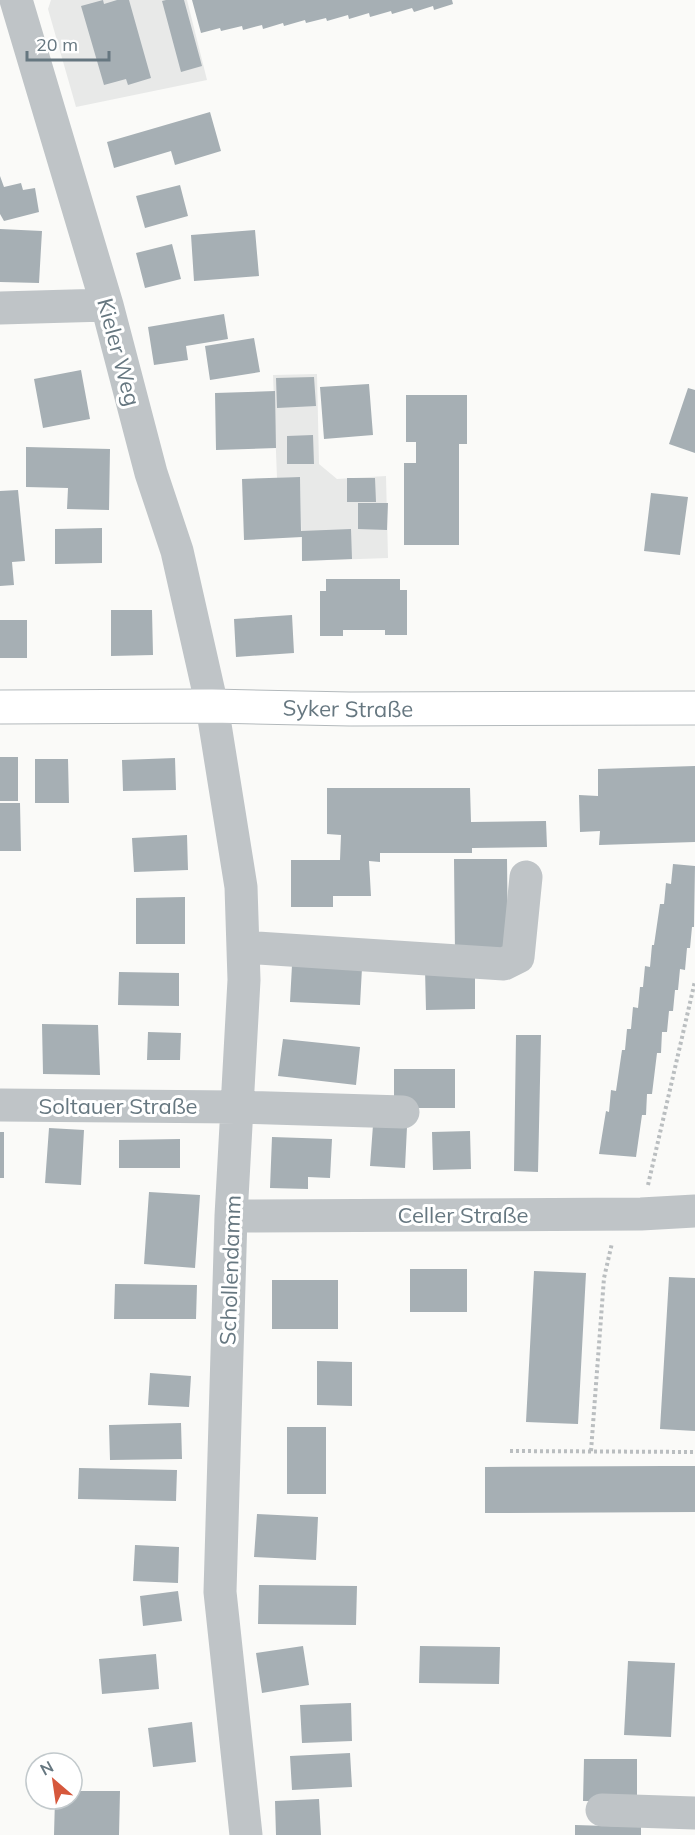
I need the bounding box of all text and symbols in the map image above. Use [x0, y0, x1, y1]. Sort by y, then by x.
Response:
scale bar [27, 24, 110, 62]
text: 20 m [36, 33, 78, 56]
street label: Kieler Weg [91, 295, 147, 409]
street label: Syker Straße [282, 694, 413, 723]
street label: Soltauer Straße [38, 1092, 198, 1120]
street label: Schollendamm [213, 1194, 247, 1346]
street label: Celler Straße [398, 1201, 528, 1229]
north arrow [24, 1751, 84, 1811]
text: N [37, 1756, 57, 1780]

